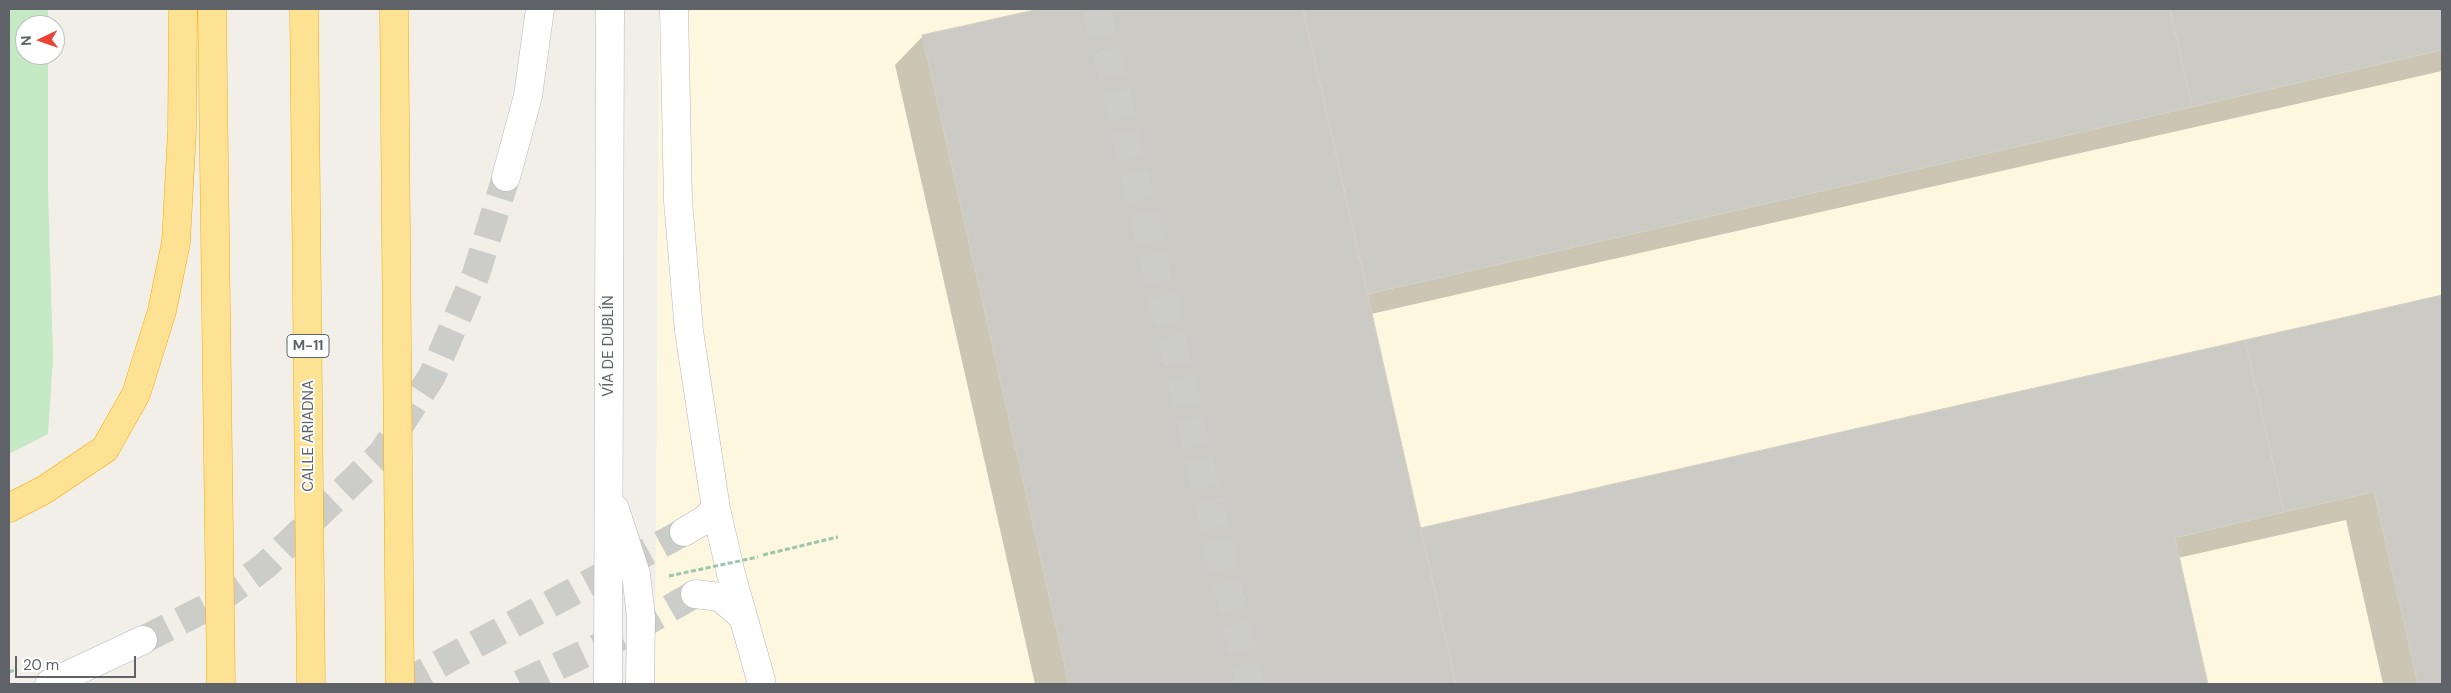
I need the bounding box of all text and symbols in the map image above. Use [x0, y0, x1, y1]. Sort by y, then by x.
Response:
north arrow [15, 15, 65, 65]
text: N [17, 35, 35, 46]
street label: VÍA DE DUBLÍN [600, 295, 618, 397]
road number: M-11 [287, 334, 329, 358]
street label: CALLE ARIADNA [300, 380, 318, 492]
scale bar [18, 646, 139, 678]
text: 20 m [23, 655, 59, 675]

